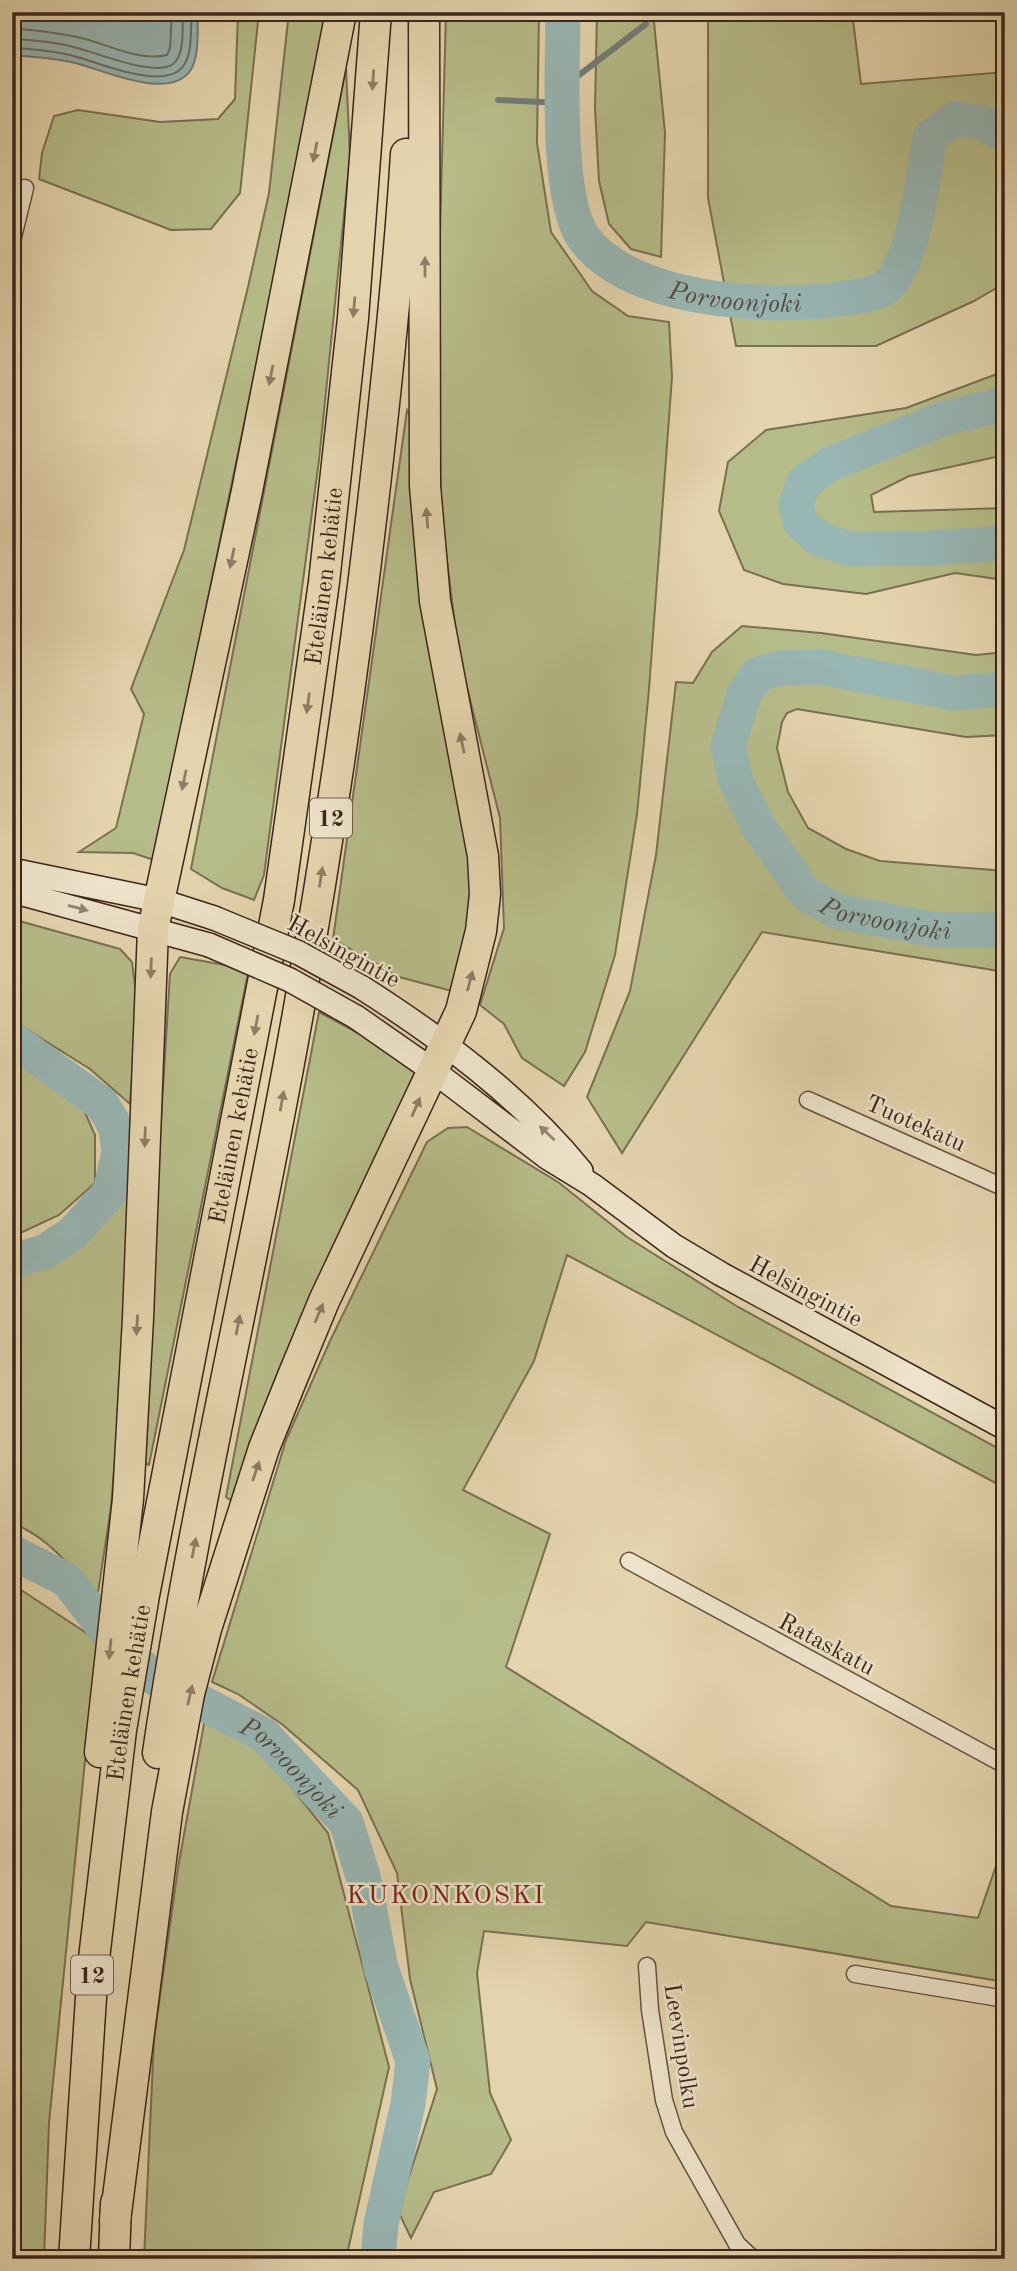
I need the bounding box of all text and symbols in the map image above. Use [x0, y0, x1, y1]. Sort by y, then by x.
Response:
one-way arrow [367, 70, 378, 92]
one-way arrow [310, 141, 321, 163]
one-way arrow [419, 255, 430, 277]
water label: Porvoonjoki [665, 278, 802, 318]
one-way arrow [348, 296, 359, 318]
one-way arrow [265, 364, 276, 386]
street label: Eteläinen kehätie [302, 486, 348, 667]
one-way arrow [421, 507, 432, 529]
one-way arrow [227, 547, 238, 569]
one-way arrow [302, 692, 313, 714]
one-way arrow [456, 732, 467, 754]
one-way arrow [178, 769, 189, 791]
road number: 12 [310, 798, 352, 838]
one-way arrow [316, 866, 327, 888]
water label: Porvoonjoki [813, 893, 951, 946]
one-way arrow [67, 903, 89, 914]
street label: Helsingintie [283, 912, 403, 993]
one-way arrow [146, 957, 157, 979]
one-way arrow [465, 970, 476, 992]
one-way arrow [250, 1014, 261, 1036]
street label: Eteläinen kehätie [206, 1046, 264, 1226]
one-way arrow [277, 1090, 288, 1112]
street label: Tuotekatu [861, 1092, 969, 1158]
one-way arrow [411, 1097, 422, 1118]
one-way arrow [539, 1126, 556, 1142]
one-way arrow [139, 1127, 150, 1149]
street label: Helsingintie [744, 1253, 866, 1333]
one-way arrow [314, 1302, 325, 1323]
one-way arrow [132, 1314, 143, 1336]
one-way arrow [233, 1314, 244, 1336]
one-way arrow [251, 1460, 262, 1481]
one-way arrow [189, 1537, 200, 1559]
street label: Eteläinen kehätie [105, 1603, 156, 1783]
street label: Rataskatu [774, 1610, 878, 1681]
one-way arrow [104, 1638, 115, 1660]
one-way arrow [184, 1683, 195, 1705]
water label: Porvoonjoki [234, 1713, 347, 1824]
district label: KUKONKOSKI [346, 1883, 546, 1909]
road number: 12 [71, 1956, 113, 1994]
street label: Leevinpolku [658, 1982, 702, 2111]

